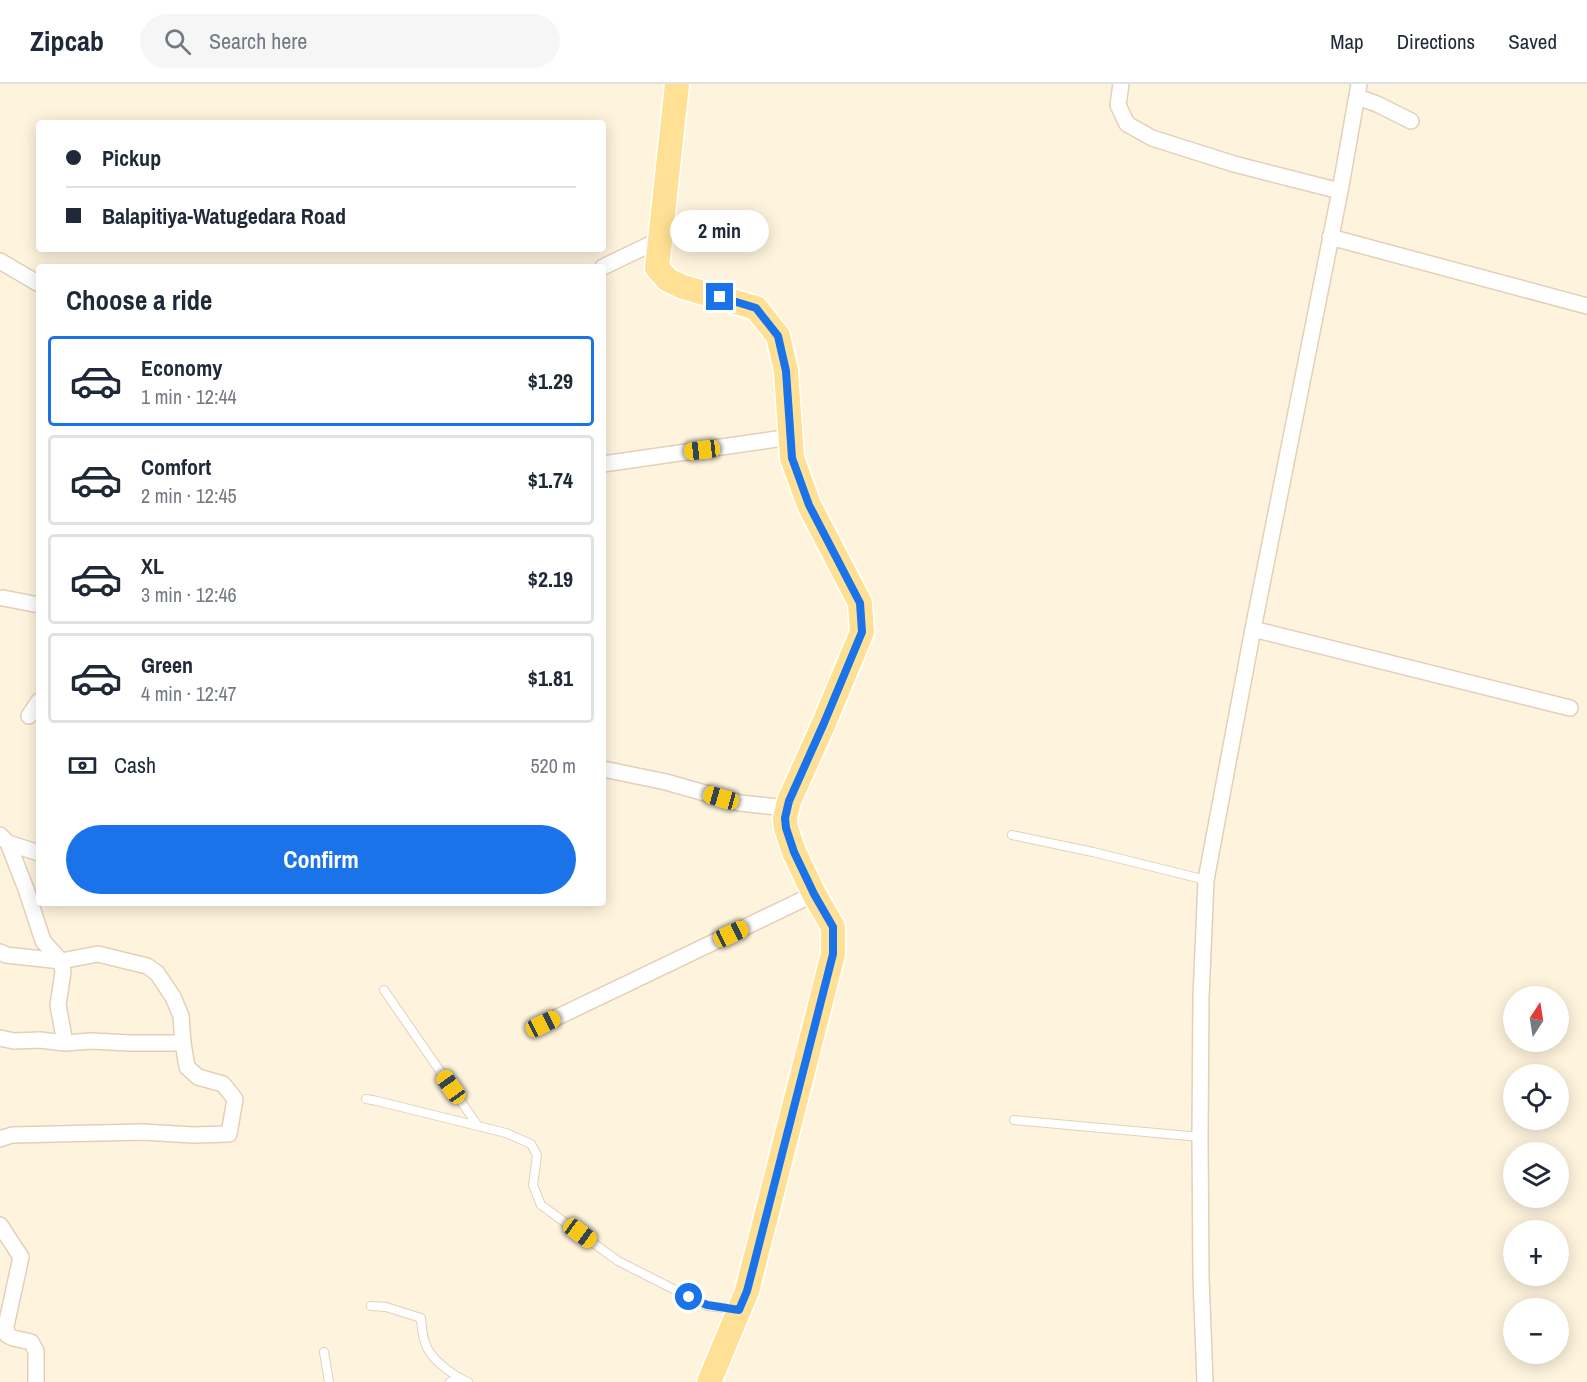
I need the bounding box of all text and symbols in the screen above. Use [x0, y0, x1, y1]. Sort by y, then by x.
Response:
search box [140, 14, 560, 68]
text: Zipcab [30, 22, 104, 60]
icon: search [161, 25, 194, 58]
text: Search here [209, 26, 307, 56]
text: Map [1330, 27, 1364, 56]
text: Directions [1397, 27, 1475, 56]
text: Saved [1508, 27, 1557, 56]
text: Pickup [102, 143, 161, 173]
text: Balapitiya-Watugedara Road [102, 201, 346, 231]
callout: 2 min [670, 210, 770, 252]
text: 2 min [698, 217, 741, 244]
text: Choose a ride [66, 282, 212, 318]
route end [706, 283, 733, 310]
text: Economy [141, 353, 222, 383]
icon: car [69, 354, 123, 408]
text: $1.29 [528, 366, 573, 396]
text: 1 min · 12:44 [141, 383, 237, 410]
car [683, 439, 721, 461]
text: Comfort [141, 452, 211, 482]
icon: car [69, 453, 123, 507]
text: $1.74 [528, 465, 573, 495]
text: 2 min · 12:45 [141, 482, 237, 509]
text: XL [141, 551, 164, 581]
icon: car [69, 552, 123, 606]
text: $2.19 [528, 564, 573, 594]
text: 3 min · 12:46 [141, 581, 237, 608]
text: Green [141, 650, 193, 680]
icon: car [69, 651, 123, 705]
text: $1.81 [528, 663, 573, 693]
text: 4 min · 12:47 [141, 680, 237, 707]
icon: cash [66, 749, 99, 782]
text: Cash [114, 750, 156, 780]
text: 520 m [530, 752, 576, 779]
car [701, 784, 741, 812]
button: Confirm [66, 825, 576, 894]
car [711, 918, 751, 950]
north arrow [1503, 986, 1569, 1052]
map controls [1503, 986, 1569, 1364]
car [523, 1008, 563, 1040]
button: locate [1503, 1064, 1569, 1130]
car [433, 1067, 469, 1107]
button: layers [1503, 1142, 1569, 1208]
car [560, 1215, 600, 1251]
button: + [1503, 1220, 1569, 1286]
route start [675, 1283, 702, 1310]
button: − [1503, 1298, 1569, 1364]

